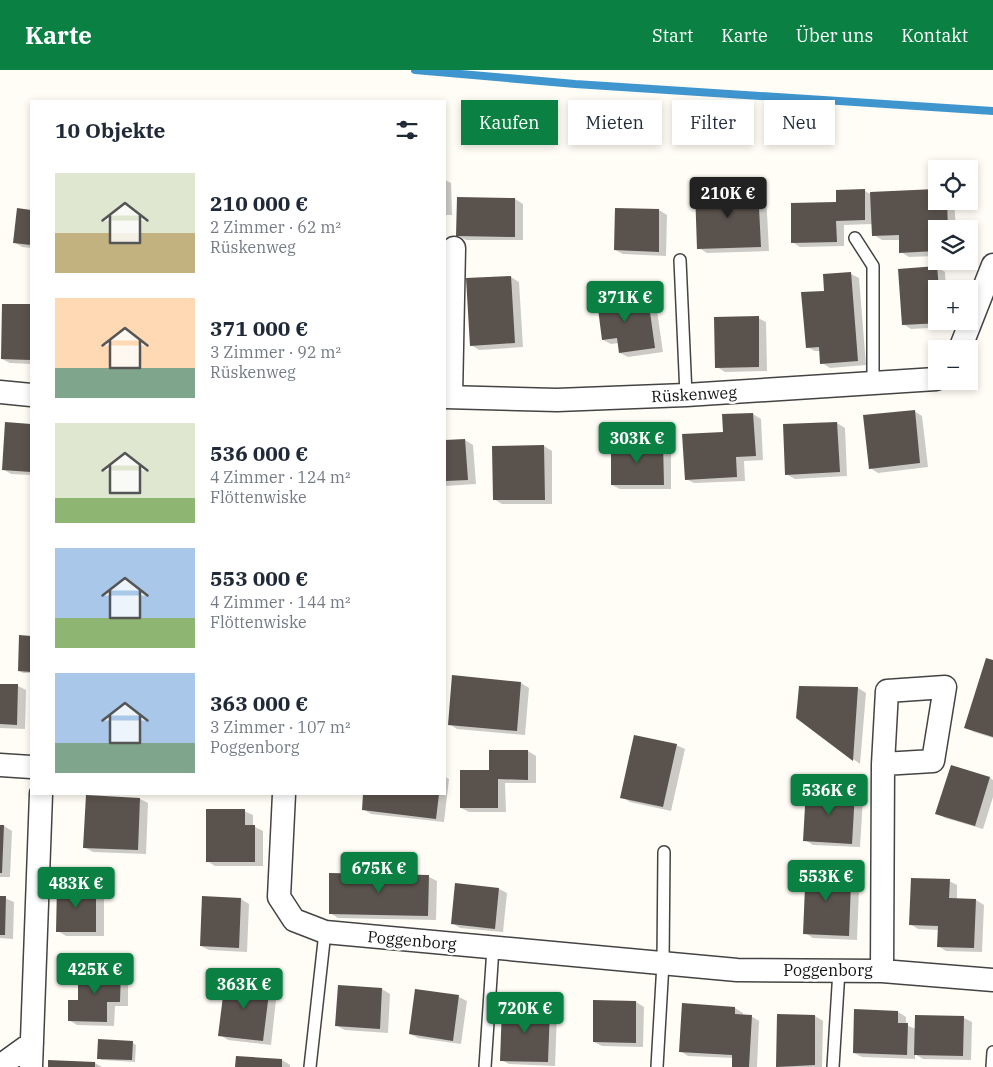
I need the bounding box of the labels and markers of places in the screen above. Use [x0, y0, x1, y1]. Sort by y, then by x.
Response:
pin: 210K € [687, 176, 769, 219]
pin: 371K € [584, 280, 666, 323]
pin: 303K € [596, 422, 678, 464]
pin: 536K € [788, 774, 870, 816]
pin: 675K € [338, 852, 420, 894]
pin: 553K € [785, 860, 867, 902]
pin: 483K € [35, 866, 117, 909]
pin: 425K € [54, 952, 136, 995]
pin: 363K € [203, 968, 285, 1010]
pin: 720K € [484, 992, 566, 1034]

